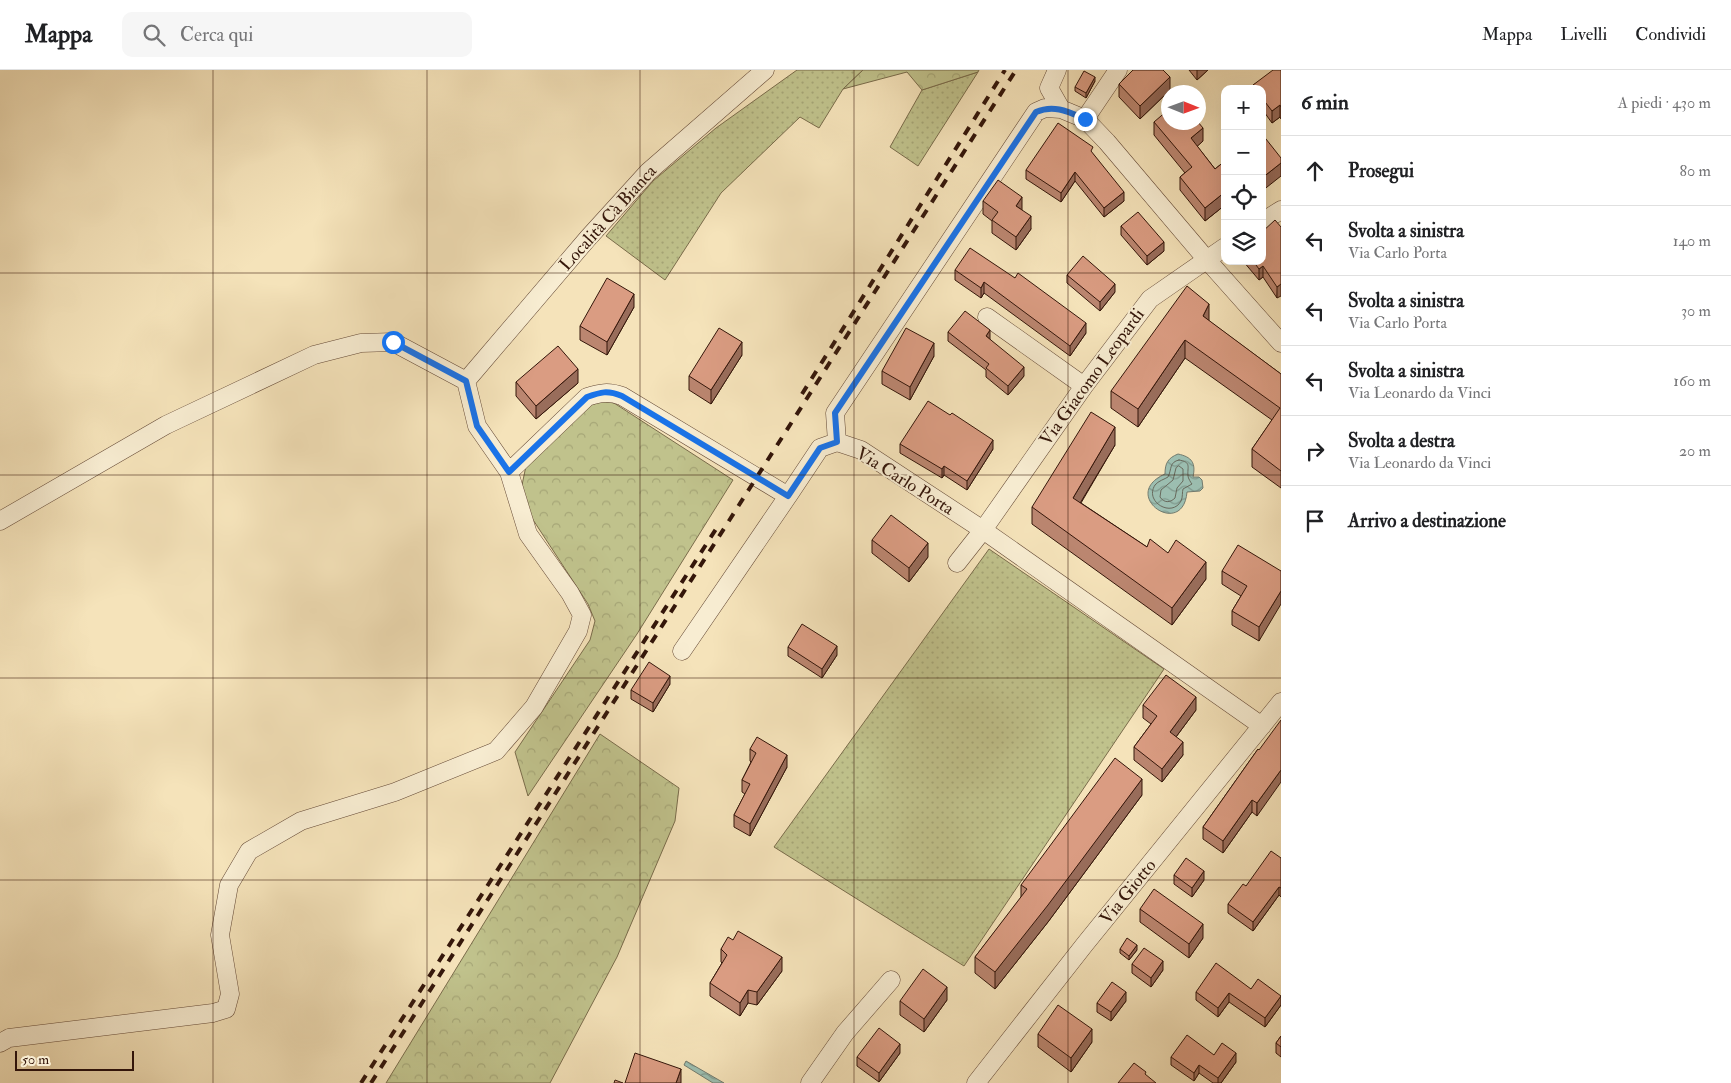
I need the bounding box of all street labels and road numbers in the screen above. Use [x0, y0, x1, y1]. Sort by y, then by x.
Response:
street label: Località Cà Bianca [554, 160, 662, 276]
street label: Via Giacomo Leopardi [1034, 304, 1150, 450]
street label: Via Carlo Porta [852, 442, 959, 521]
street label: Via Giotto [1095, 854, 1162, 929]

